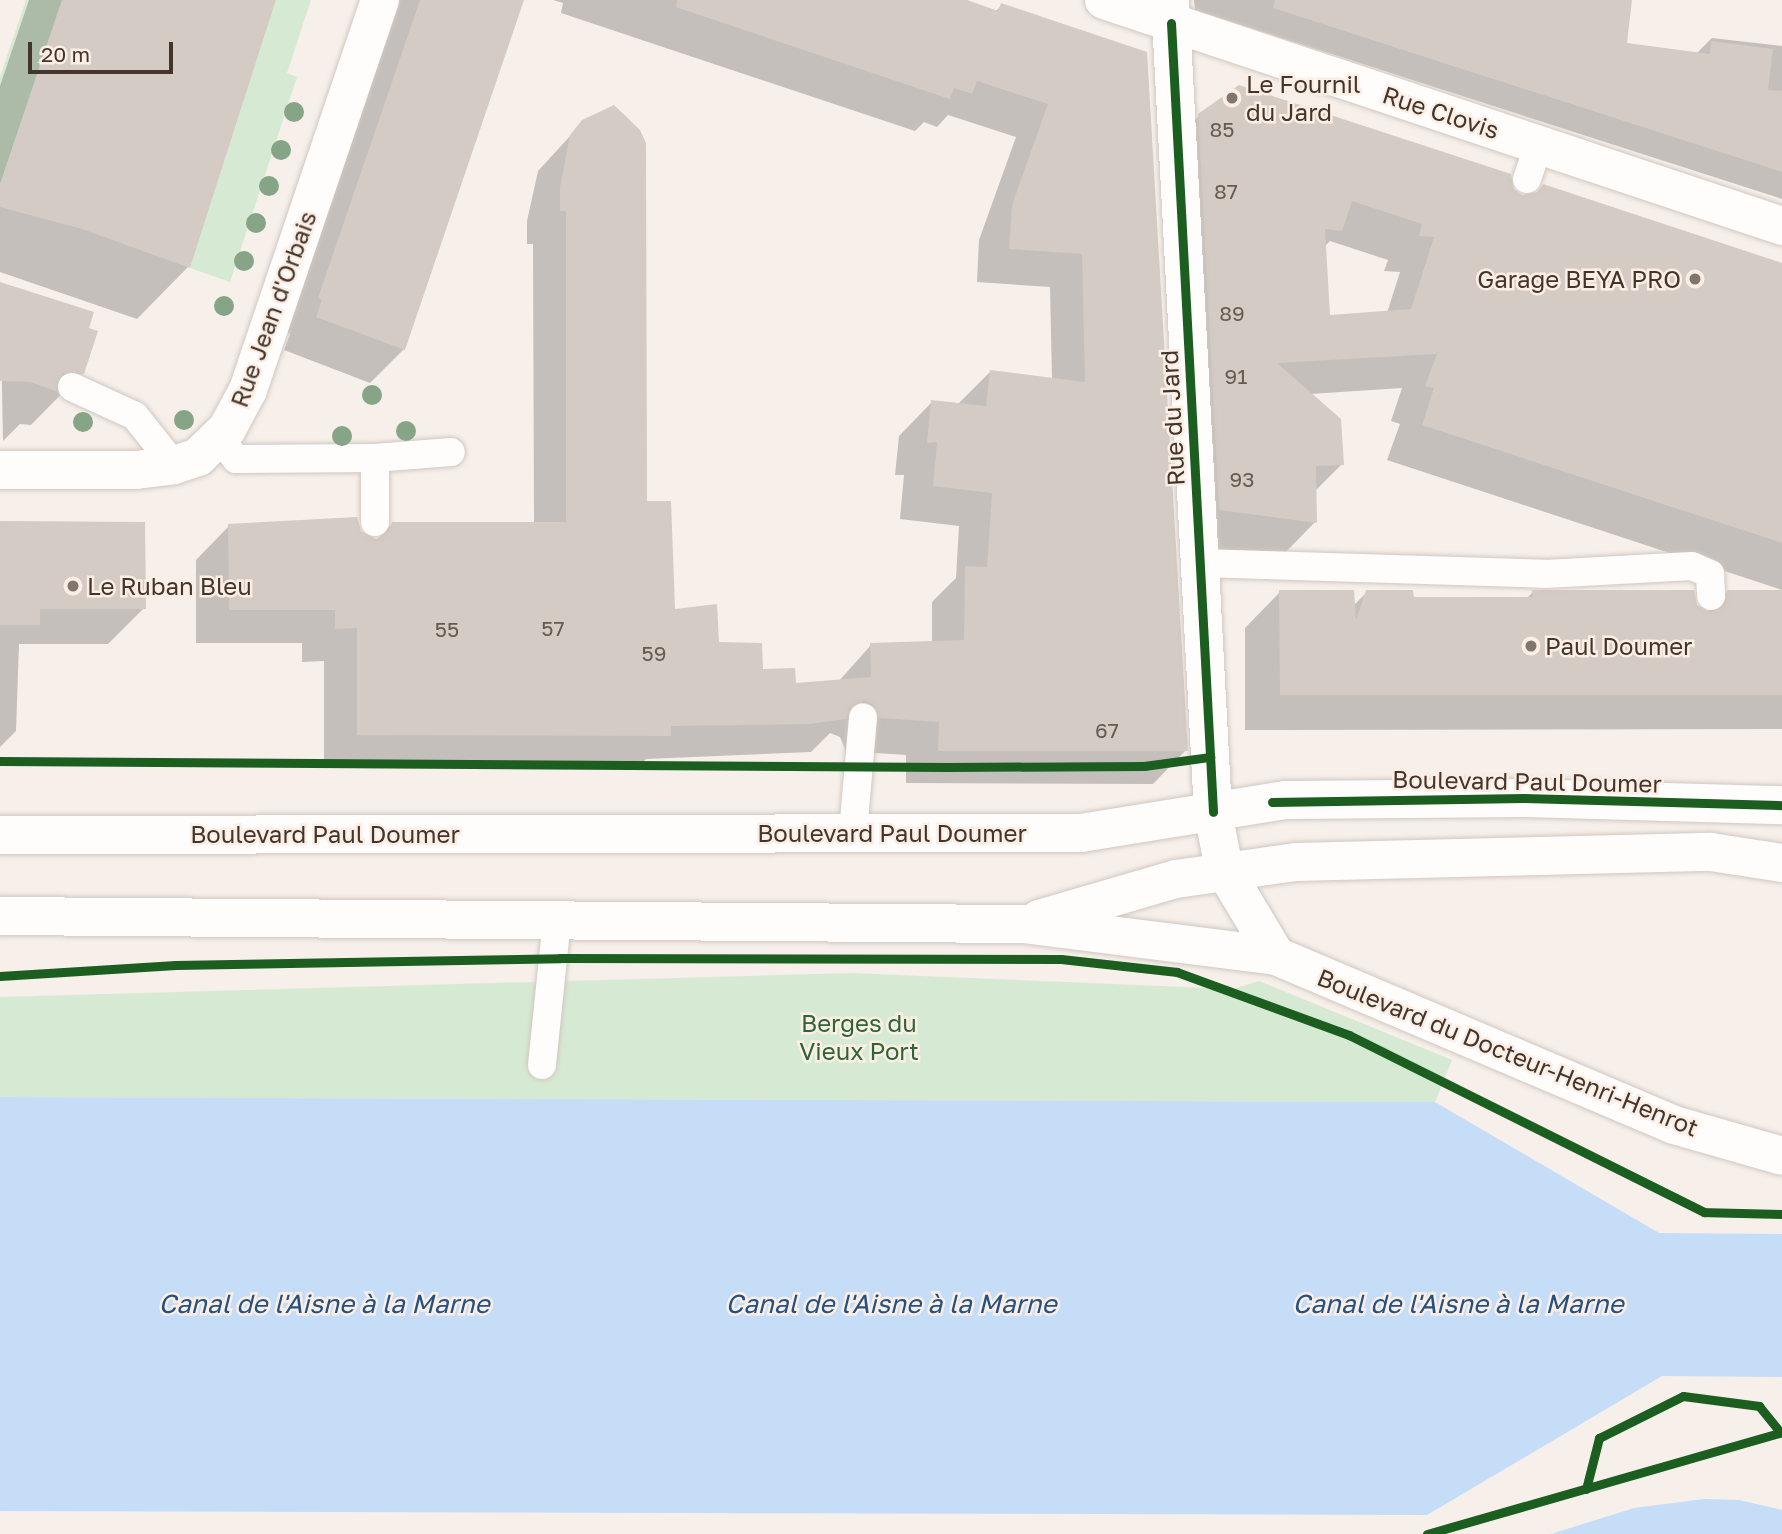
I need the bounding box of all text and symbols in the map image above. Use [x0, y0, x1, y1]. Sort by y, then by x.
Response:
scale bar [32, 28, 177, 72]
text: 20 m [41, 41, 90, 67]
place label: Le Fournil du Jard [1246, 70, 1361, 126]
street label: Rue Clovis [1379, 80, 1503, 144]
marker: Le Fournil du Jard [1224, 90, 1240, 106]
house number: 85 [1210, 116, 1234, 142]
house number: 87 [1214, 178, 1238, 204]
street label: Rue Jean d'Orbais [224, 207, 322, 411]
place label: Garage BEYA PRO [1477, 265, 1681, 293]
marker: Garage BEYA PRO [1687, 271, 1703, 287]
house number: 89 [1219, 300, 1245, 326]
street label: Rue du Jard [1154, 349, 1190, 487]
house number: 91 [1225, 363, 1247, 389]
house number: 93 [1230, 466, 1254, 492]
place label: Le Ruban Bleu [87, 572, 252, 600]
marker: Le Ruban Bleu [65, 578, 81, 594]
house number: 57 [541, 615, 565, 641]
house number: 55 [435, 616, 459, 642]
place label: Paul Doumer [1545, 632, 1692, 660]
marker: Paul Doumer [1523, 638, 1539, 654]
house number: 59 [642, 640, 666, 666]
house number: 67 [1095, 717, 1119, 743]
street label: Boulevard Paul Doumer [1392, 764, 1662, 798]
street label: Boulevard Paul Doumer [757, 819, 1027, 847]
street label: Boulevard Paul Doumer [190, 820, 460, 848]
street label: Boulevard du Docteur-Henri-Henrot [1313, 962, 1703, 1142]
park label: Berges du Vieux Port [799, 1009, 919, 1065]
water label: Canal de l'Aisne à la Marne [158, 1288, 490, 1320]
water label: Canal de l'Aisne à la Marne [725, 1288, 1057, 1320]
water label: Canal de l'Aisne à la Marne [1292, 1288, 1624, 1320]

